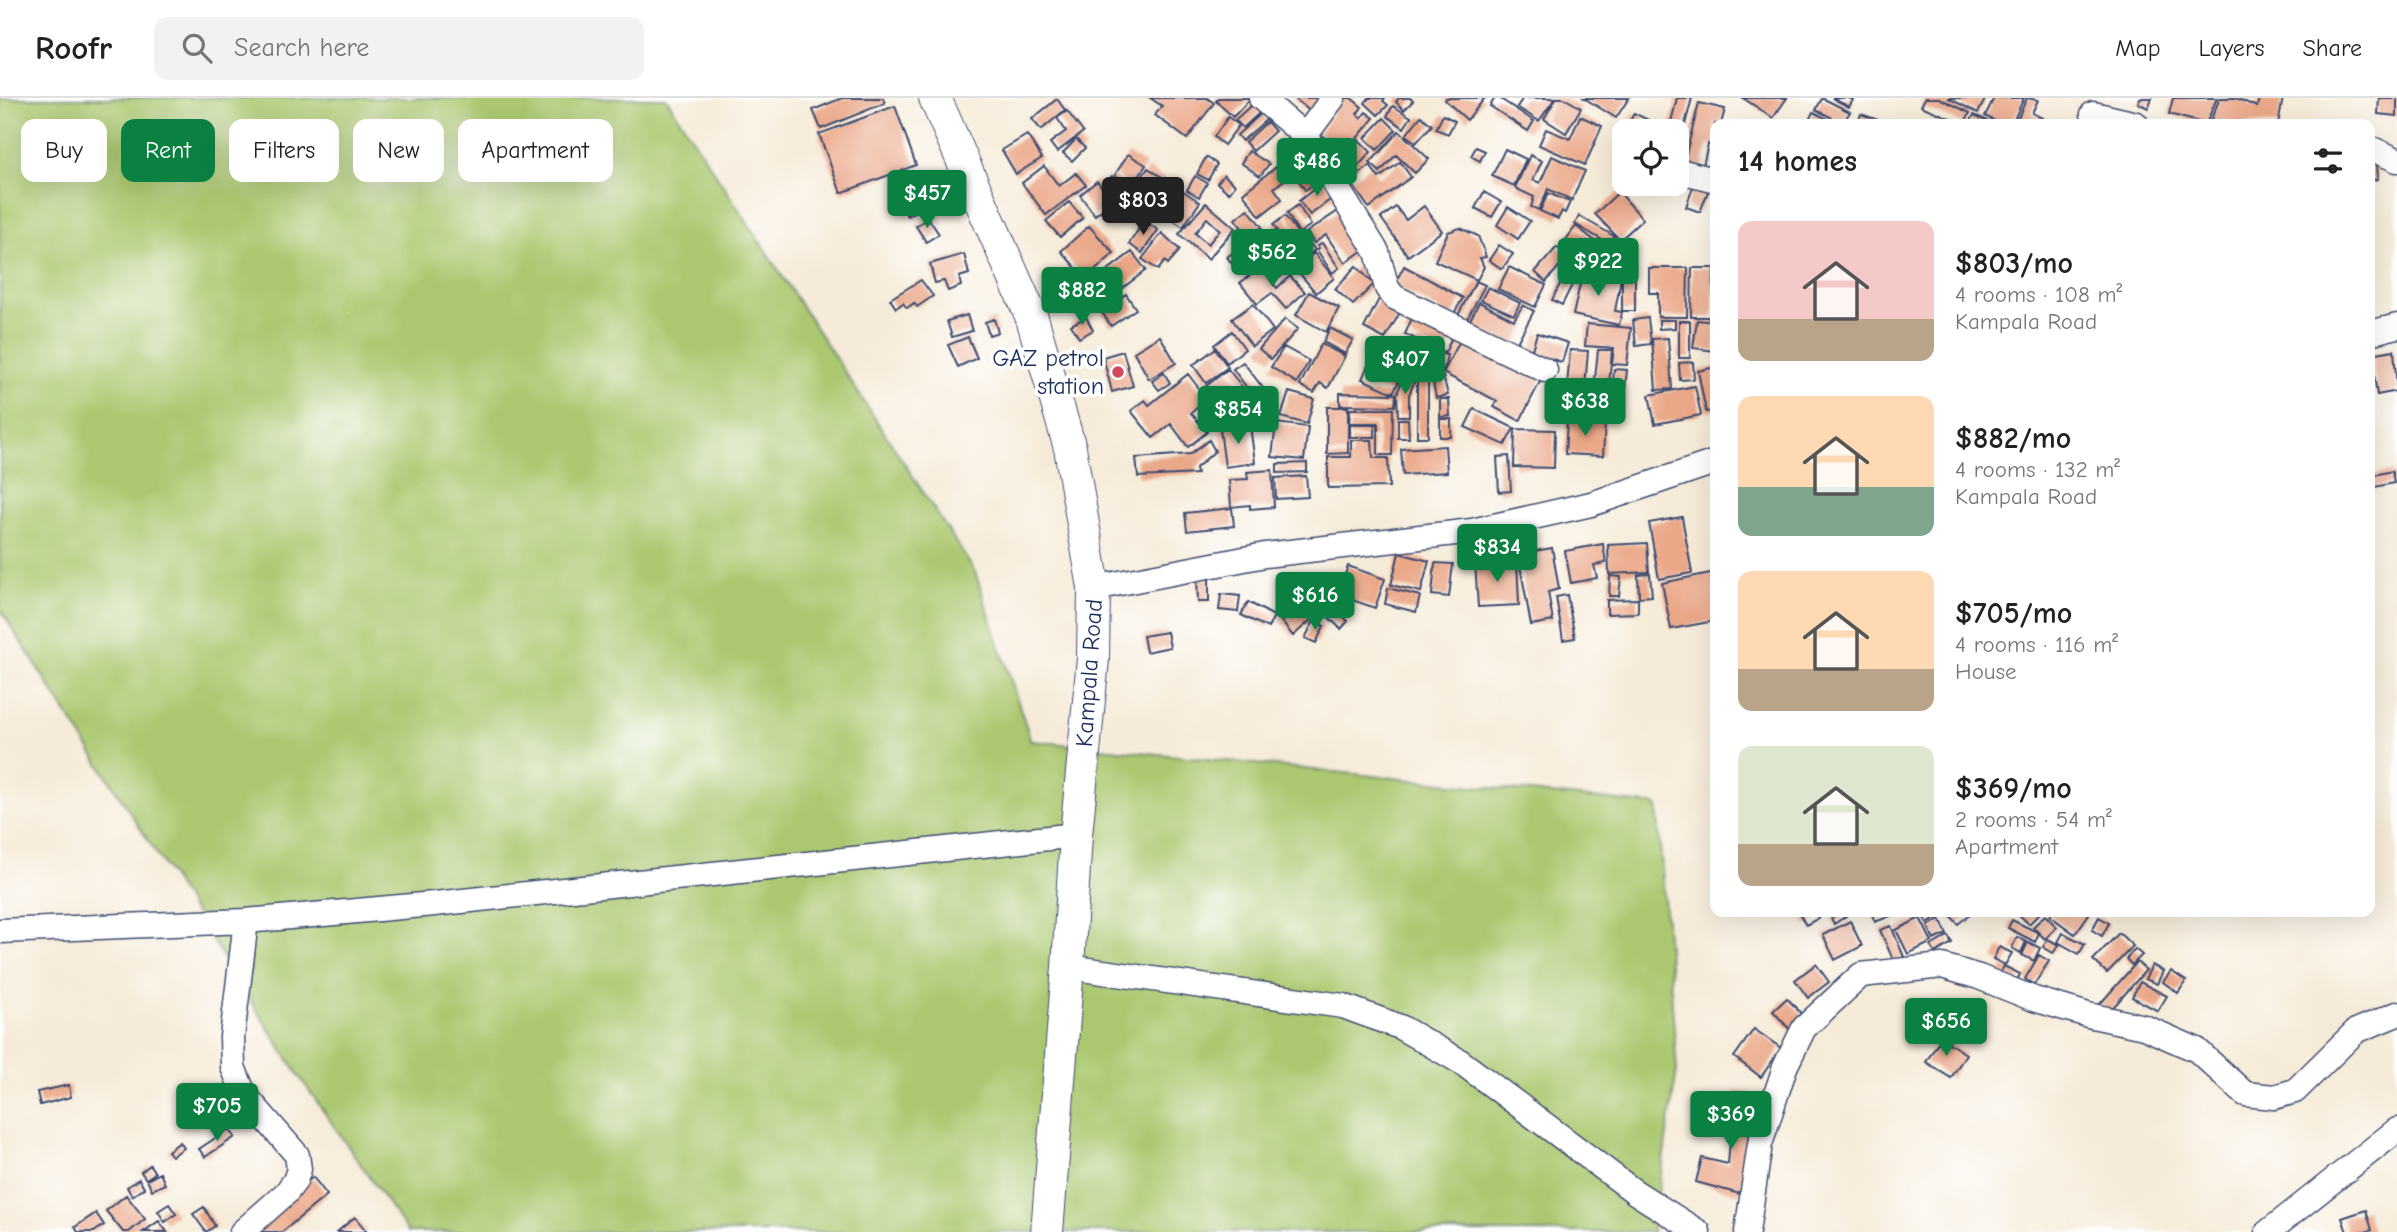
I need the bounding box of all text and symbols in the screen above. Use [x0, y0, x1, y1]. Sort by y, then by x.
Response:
search box [154, 17, 644, 80]
text: Roofr [35, 29, 112, 67]
icon: search [178, 29, 216, 67]
text: Search here [234, 33, 369, 63]
text: Map [2115, 34, 2161, 62]
text: Layers [2199, 34, 2264, 62]
text: Share [2302, 34, 2362, 62]
chip: Buy [21, 119, 107, 182]
chip: Rent [121, 119, 215, 182]
chip: Filters [229, 119, 339, 182]
chip: New [353, 119, 444, 182]
chip: Apartment [458, 119, 613, 182]
map controls [1612, 119, 1689, 196]
button: locate [1612, 119, 1689, 196]
pin: $486 [1276, 139, 1358, 198]
icon: filters [2309, 142, 2347, 180]
text: 14 homes [1738, 144, 1857, 179]
text: $486 [1293, 147, 1341, 174]
pin: $457 [886, 170, 968, 230]
pin: $803 [1102, 178, 1184, 237]
text: $457 [903, 179, 951, 206]
text: $803 [1118, 186, 1168, 213]
pin: $562 [1231, 230, 1313, 289]
text: $562 [1247, 238, 1297, 265]
pin: $922 [1557, 238, 1639, 298]
text: $803/mo [1955, 246, 2073, 281]
text: $922 [1574, 247, 1622, 274]
icon: home [1794, 249, 1878, 333]
pin: $882 [1041, 268, 1123, 327]
text: $882 [1058, 276, 1106, 303]
text: 4 rooms · 108 m² [1955, 281, 2122, 308]
text: Kampala Road [1955, 308, 2097, 335]
pin: $407 [1364, 336, 1446, 396]
place label: GAZ petrol station [992, 344, 1104, 400]
text: $407 [1381, 345, 1429, 372]
marker: GAZ petrol station [1110, 364, 1126, 380]
pin: $638 [1544, 378, 1626, 438]
pin: $854 [1197, 386, 1279, 446]
text: $638 [1561, 387, 1610, 414]
text: $854 [1214, 395, 1262, 422]
text: $882/mo [1955, 421, 2071, 456]
icon: home [1794, 424, 1878, 508]
text: 4 rooms · 132 m² [1955, 456, 2120, 483]
text: Kampala Road [1955, 483, 2097, 510]
pin: $834 [1456, 524, 1538, 584]
text: $834 [1473, 533, 1521, 560]
pin: $616 [1274, 573, 1356, 632]
text: $616 [1292, 581, 1338, 608]
text: $705/mo [1955, 596, 2072, 631]
street label: Kampala Road [1070, 598, 1108, 748]
icon: home [1794, 599, 1878, 683]
text: 4 rooms · 116 m² [1955, 631, 2118, 658]
text: House [1955, 658, 2017, 685]
text: $369/mo [1955, 771, 2072, 806]
icon: home [1794, 774, 1878, 858]
text: 2 rooms · 54 m² [1955, 806, 2112, 833]
text: Apartment [1955, 833, 2058, 860]
pin: $656 [1905, 998, 1987, 1058]
text: $656 [1921, 1007, 1971, 1034]
pin: $705 [176, 1084, 258, 1143]
pin: $369 [1690, 1091, 1772, 1151]
text: $705 [192, 1092, 242, 1119]
text: $369 [1706, 1100, 1756, 1127]

